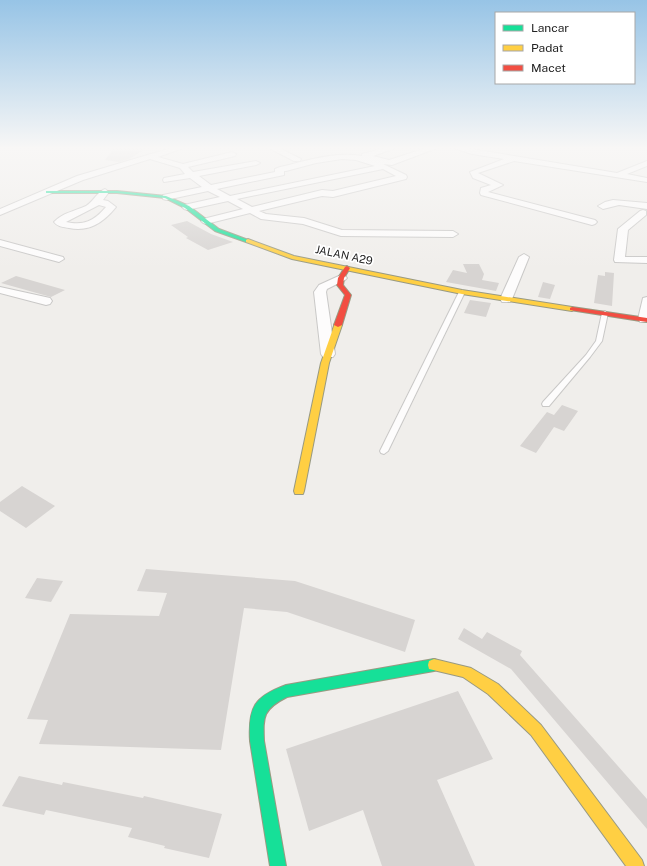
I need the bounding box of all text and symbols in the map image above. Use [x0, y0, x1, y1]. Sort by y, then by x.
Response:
legend [495, 12, 635, 84]
text: Lancar [531, 21, 569, 35]
text: Padat [531, 41, 564, 55]
text: Macet [531, 61, 566, 75]
street label: JALAN A29 [314, 243, 374, 267]

